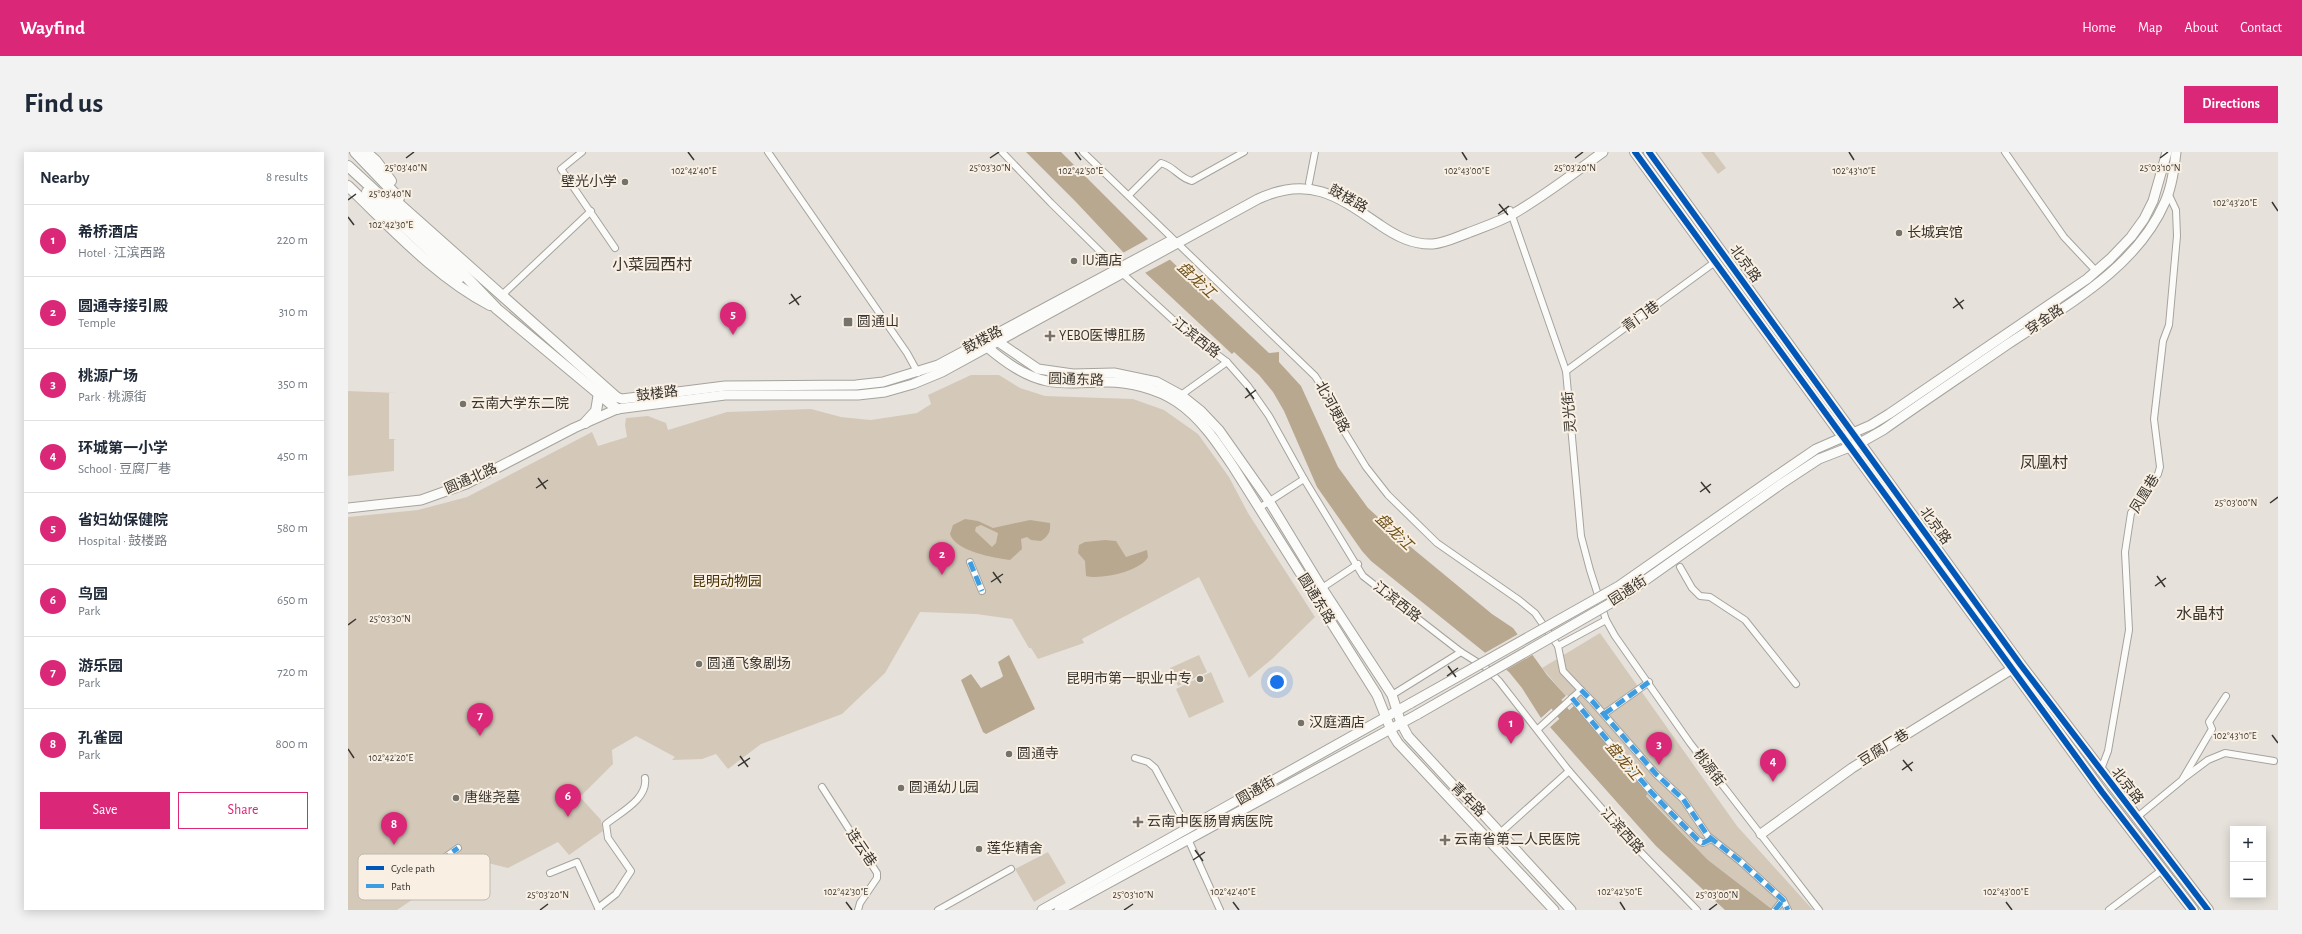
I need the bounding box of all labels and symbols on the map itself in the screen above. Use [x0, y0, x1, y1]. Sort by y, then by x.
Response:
text: 25°03'40"N [385, 163, 427, 173]
text: 25°03'30"N [969, 163, 1011, 173]
text: 25°03'20"N [1554, 163, 1596, 173]
text: 25°03'10"N [2139, 163, 2181, 173]
text: 102°42'40"E [672, 166, 717, 176]
text: 102°42'50"E [1059, 166, 1103, 176]
text: 102°43'00"E [1445, 166, 1490, 176]
text: 102°43'10"E [1832, 166, 1876, 176]
place label: 壁光小学 [561, 174, 617, 189]
marker: 壁光小学 [620, 177, 630, 187]
street label: 鼓楼路 [1326, 182, 1370, 215]
text: 25°03'40"N [369, 189, 411, 199]
text: 102°43'20"E [2213, 198, 2257, 208]
text: 102°42'30"E [369, 220, 413, 230]
place label: 长城宾馆 [1907, 225, 1963, 240]
marker: 长城宾馆 [1894, 228, 1904, 238]
street label: 北京路 [1727, 242, 1765, 285]
place label: IU酒店 [1082, 253, 1123, 268]
district label: 小菜园西村 [612, 256, 692, 273]
marker: IU酒店 [1069, 256, 1079, 266]
water label: 盘龙江 [1174, 258, 1220, 302]
street label: 青门巷 [1619, 298, 1662, 335]
pin: 5 [720, 302, 746, 335]
street label: 穿金路 [2023, 302, 2066, 338]
place label: 圆通山 [857, 314, 899, 329]
street label: 江滨西路 [1170, 314, 1223, 361]
marker: 圆通山 [842, 316, 854, 328]
street label: 鼓楼路 [961, 323, 1005, 356]
place label: YEBO医博肛肠 [1059, 327, 1146, 343]
marker: YEBO医博肛肠 [1044, 330, 1056, 342]
street label: 圆通东路 [1048, 371, 1104, 388]
street label: 北河埂路 [1313, 378, 1353, 435]
street label: 鼓楼路 [635, 384, 679, 404]
street label: 灵光街 [1560, 390, 1579, 434]
place label: 云南大学东二院 [471, 396, 569, 411]
marker: 云南大学东二院 [458, 399, 468, 409]
district label: 凤凰村 [2020, 454, 2068, 471]
street label: 圆通北路 [442, 459, 499, 497]
street label: 凤凰巷 [2127, 472, 2162, 516]
text: 25°03'00"N [2215, 498, 2257, 508]
street label: 北京路 [1917, 504, 1955, 547]
water label: 盘龙江 [1373, 510, 1418, 554]
pin: 2 [929, 542, 955, 575]
street label: 圆通东路 [1295, 571, 1338, 626]
park label: 昆明动物园 [692, 573, 762, 589]
street label: 园通街 [1606, 573, 1649, 608]
street label: 江滨西路 [1371, 578, 1424, 625]
district label: 水晶村 [2176, 605, 2224, 622]
text: 25°03'30"N [369, 614, 411, 624]
place label: 圆通飞象剧场 [707, 656, 791, 671]
marker: 圆通飞象剧场 [694, 659, 704, 669]
place label: 昆明市第一职业中专 [1066, 670, 1192, 686]
your location [1267, 672, 1287, 692]
marker: 昆明市第一职业中专 [1195, 674, 1205, 684]
pin: 7 [467, 703, 493, 736]
pin: 1 [1498, 711, 1524, 744]
place label: 汉庭酒店 [1309, 714, 1365, 730]
marker: 汉庭酒店 [1296, 718, 1306, 728]
street label: 豆腐厂巷 [1855, 726, 1911, 769]
text: 102°43'10"E [2213, 731, 2257, 741]
pin: 3 [1646, 732, 1672, 765]
water label: 盘龙江 [1603, 738, 1645, 785]
place label: 圆通寺 [1017, 746, 1059, 761]
street label: 桃源街 [1691, 746, 1728, 789]
marker: 圆通寺 [1004, 749, 1014, 759]
pin: 4 [1760, 749, 1786, 782]
text: 102°42'20"E [369, 753, 414, 763]
street label: 北京路 [2109, 764, 2147, 807]
street label: 圆通街 [1234, 774, 1278, 808]
street label: 青年路 [1448, 779, 1489, 820]
place label: 圆通幼儿园 [909, 780, 979, 795]
marker: 圆通幼儿园 [896, 783, 906, 793]
pin: 6 [555, 784, 581, 817]
place label: 唐继尧墓 [464, 789, 520, 805]
marker: 唐继尧墓 [451, 793, 461, 803]
street label: 江滨西路 [1598, 805, 1647, 856]
pin: 8 [381, 812, 407, 845]
place label: 云南中医肠胃病医院 [1147, 814, 1273, 829]
marker: 云南中医肠胃病医院 [1132, 816, 1144, 828]
street label: 连云巷 [843, 826, 879, 869]
place label: 云南省第二人民医院 [1454, 831, 1580, 847]
marker: 云南省第二人民医院 [1439, 834, 1451, 846]
place label: 莲华精舍 [987, 840, 1043, 856]
marker: 莲华精舍 [974, 844, 984, 854]
legend [358, 854, 490, 900]
text: Cycle path [391, 863, 435, 874]
text: Path [391, 881, 411, 892]
text: 102°42'30"E [824, 887, 868, 897]
text: 102°42'40"E [1211, 887, 1256, 897]
text: 102°42'50"E [1598, 887, 1642, 897]
text: 102°43'00"E [1984, 887, 2029, 897]
text: 25°03'20"N [527, 890, 569, 900]
text: 25°03'10"N [1112, 890, 1154, 900]
text: 25°03'00"N [1696, 890, 1738, 900]

